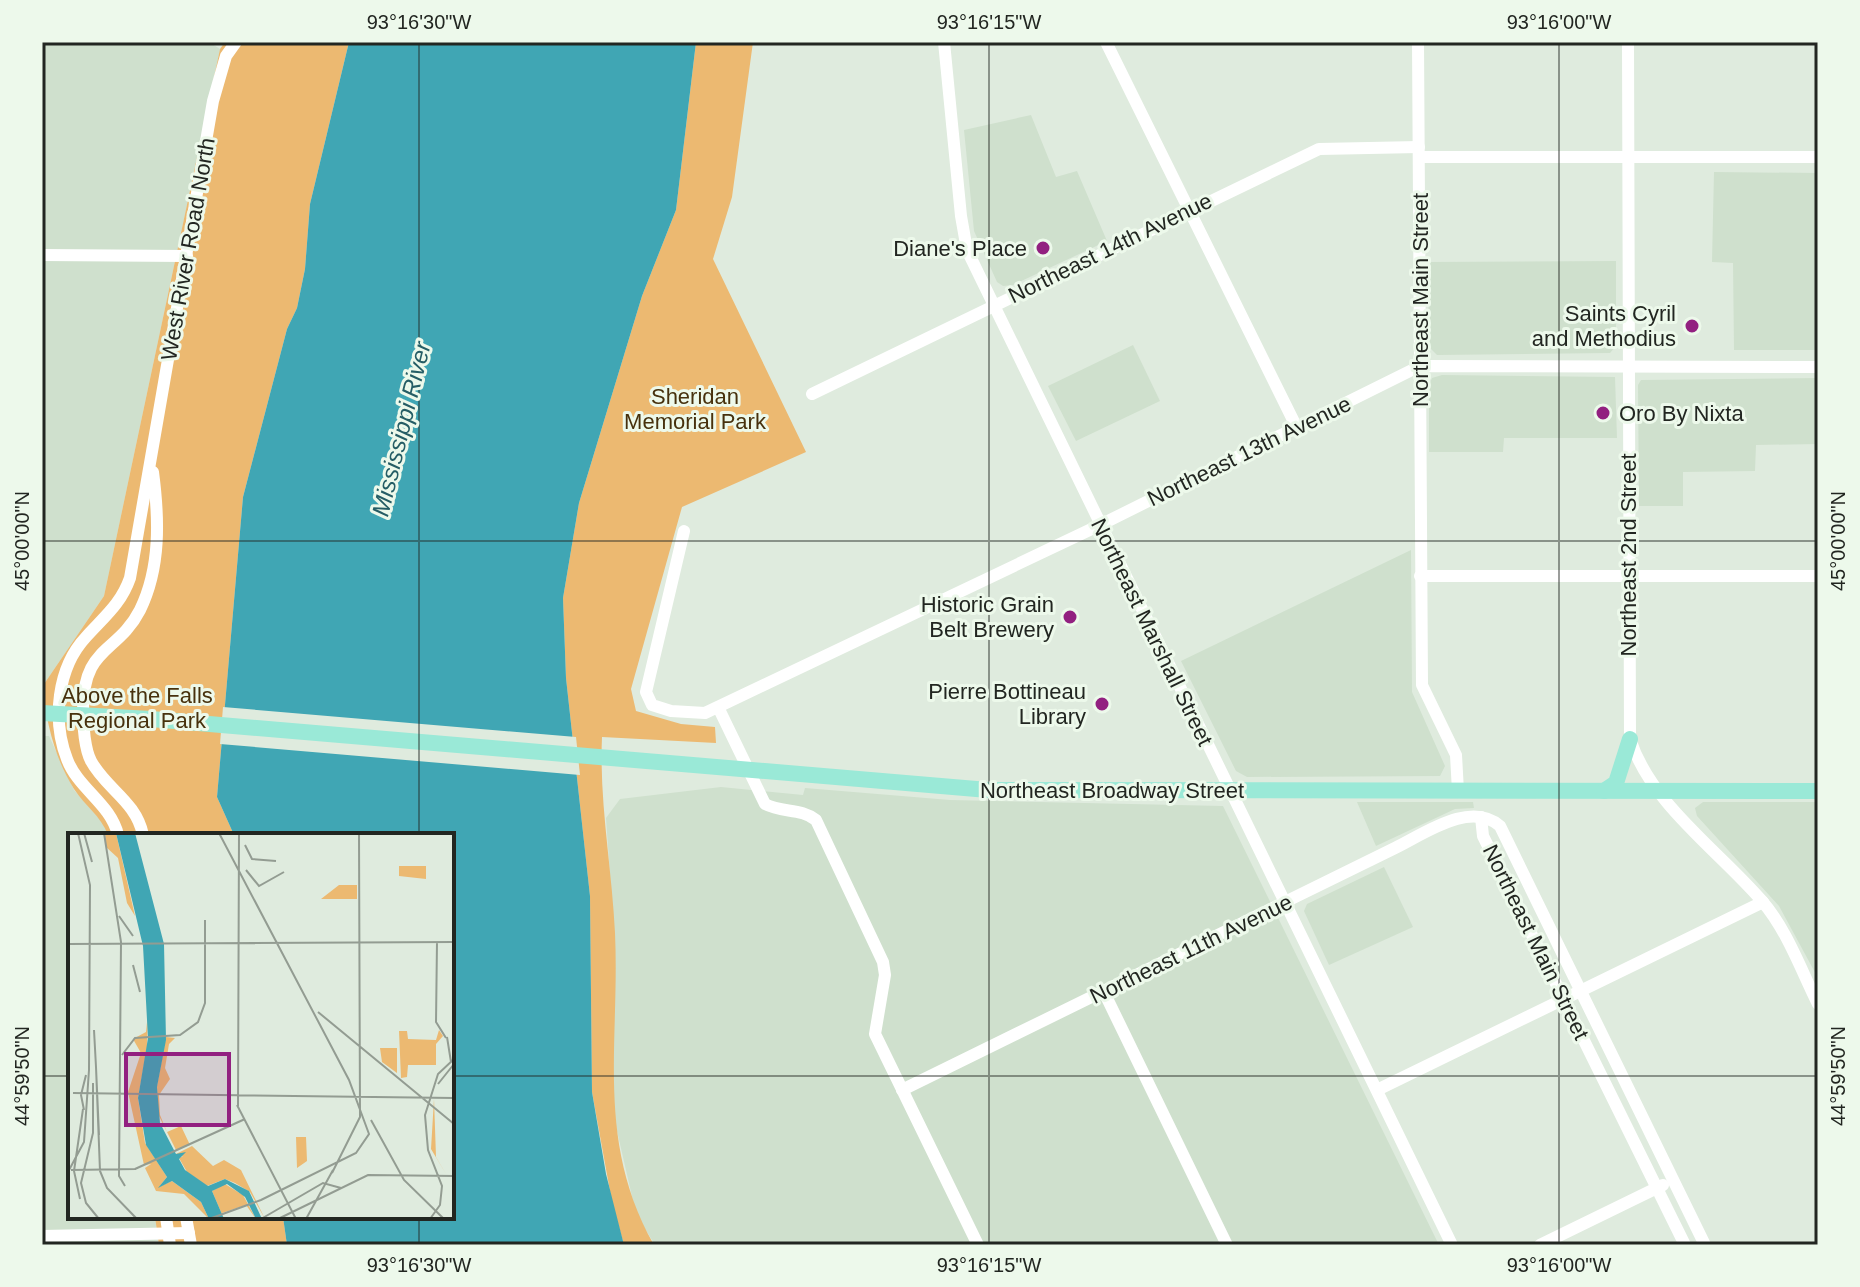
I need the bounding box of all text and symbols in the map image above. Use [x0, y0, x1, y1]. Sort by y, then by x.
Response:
text: 93°16'30"W [367, 11, 471, 33]
text: 93°16'15"W [937, 11, 1041, 33]
text: 93°16'00"W [1507, 11, 1611, 33]
street label: West River Road North [156, 136, 220, 362]
street label: Northeast 14th Avenue [1004, 188, 1216, 308]
street label: Northeast Main Street [1408, 193, 1433, 407]
place label: Diane's Place [893, 236, 1027, 261]
marker: Diane's Place [1034, 239, 1052, 257]
place label: Saints Cyril and Methodius [1532, 301, 1676, 351]
marker: Saints Cyril and Methodius [1683, 317, 1701, 335]
water label: Mississippi River [366, 338, 436, 519]
park label: Sheridan Memorial Park [624, 384, 767, 434]
street label: Northeast 13th Avenue [1143, 391, 1355, 511]
place label: Oro By Nixta [1619, 401, 1744, 426]
marker: Oro By Nixta [1594, 404, 1612, 422]
street label: Northeast 2nd Street [1616, 453, 1641, 657]
text: 45°00'00"N [11, 491, 33, 591]
text: 45°00'00"N [1827, 491, 1849, 591]
street label: Northeast Marshall Street [1086, 514, 1218, 750]
place label: Historic Grain Belt Brewery [921, 592, 1054, 642]
marker: Historic Grain Belt Brewery [1061, 608, 1079, 626]
place label: Pierre Bottineau Library [928, 679, 1086, 729]
park label: Above the Falls Regional Park [61, 683, 213, 733]
marker: Pierre Bottineau Library [1093, 695, 1111, 713]
street label: Northeast Broadway Street [980, 778, 1244, 803]
inset map [68, 833, 454, 1219]
street label: Northeast Main Street [1478, 840, 1594, 1044]
street label: Northeast 11th Avenue [1086, 889, 1296, 1009]
text: 44°59'50"N [11, 1026, 33, 1126]
text: 44°59'50"N [1827, 1026, 1849, 1126]
text: 93°16'30"W [367, 1254, 471, 1276]
text: 93°16'15"W [937, 1254, 1041, 1276]
text: 93°16'00"W [1507, 1254, 1611, 1276]

